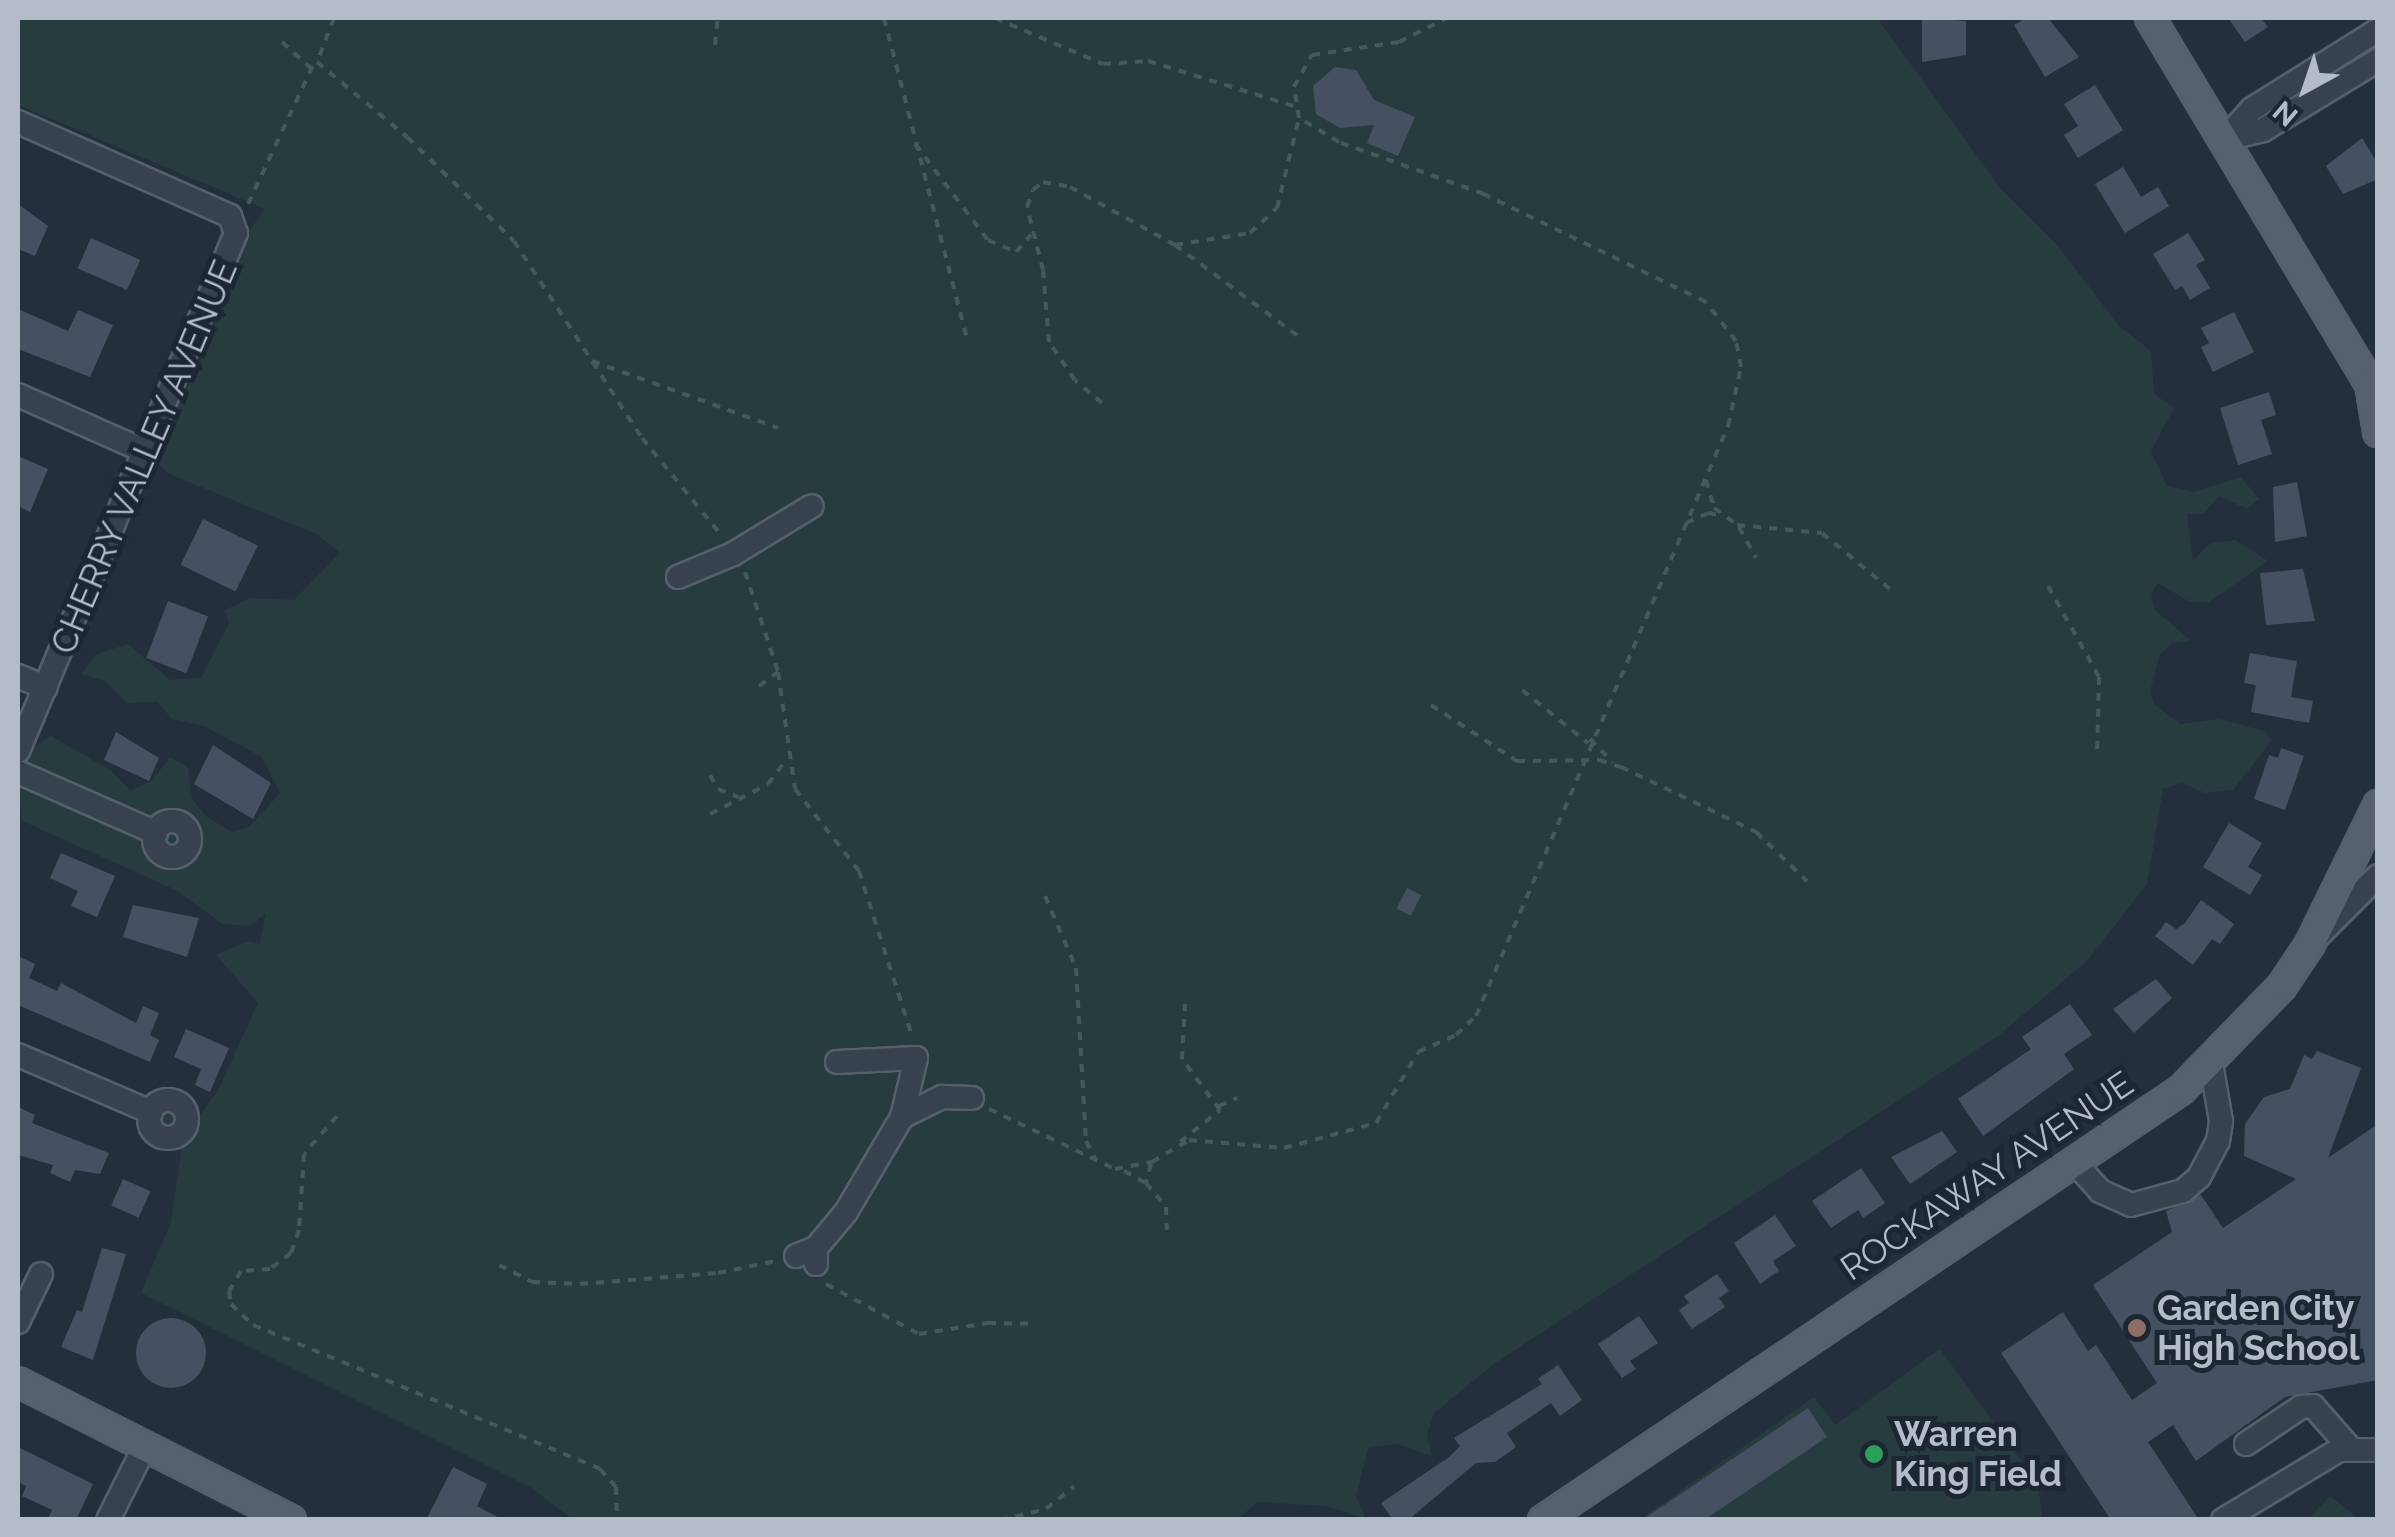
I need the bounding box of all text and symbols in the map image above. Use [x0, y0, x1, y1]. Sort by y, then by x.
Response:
north arrow [2255, 40, 2355, 140]
text: N [2267, 94, 2304, 133]
street label: CHERRY VALLEY AVENUE [41, 252, 247, 662]
street label: ROCKAWAY AVENUE [1832, 1062, 2142, 1290]
place label: Garden City High School [2157, 1287, 2360, 1369]
marker: Garden City High School [2126, 1317, 2148, 1339]
place label: Warren King Field [1894, 1413, 2062, 1495]
marker: Warren King Field [1863, 1443, 1885, 1465]

